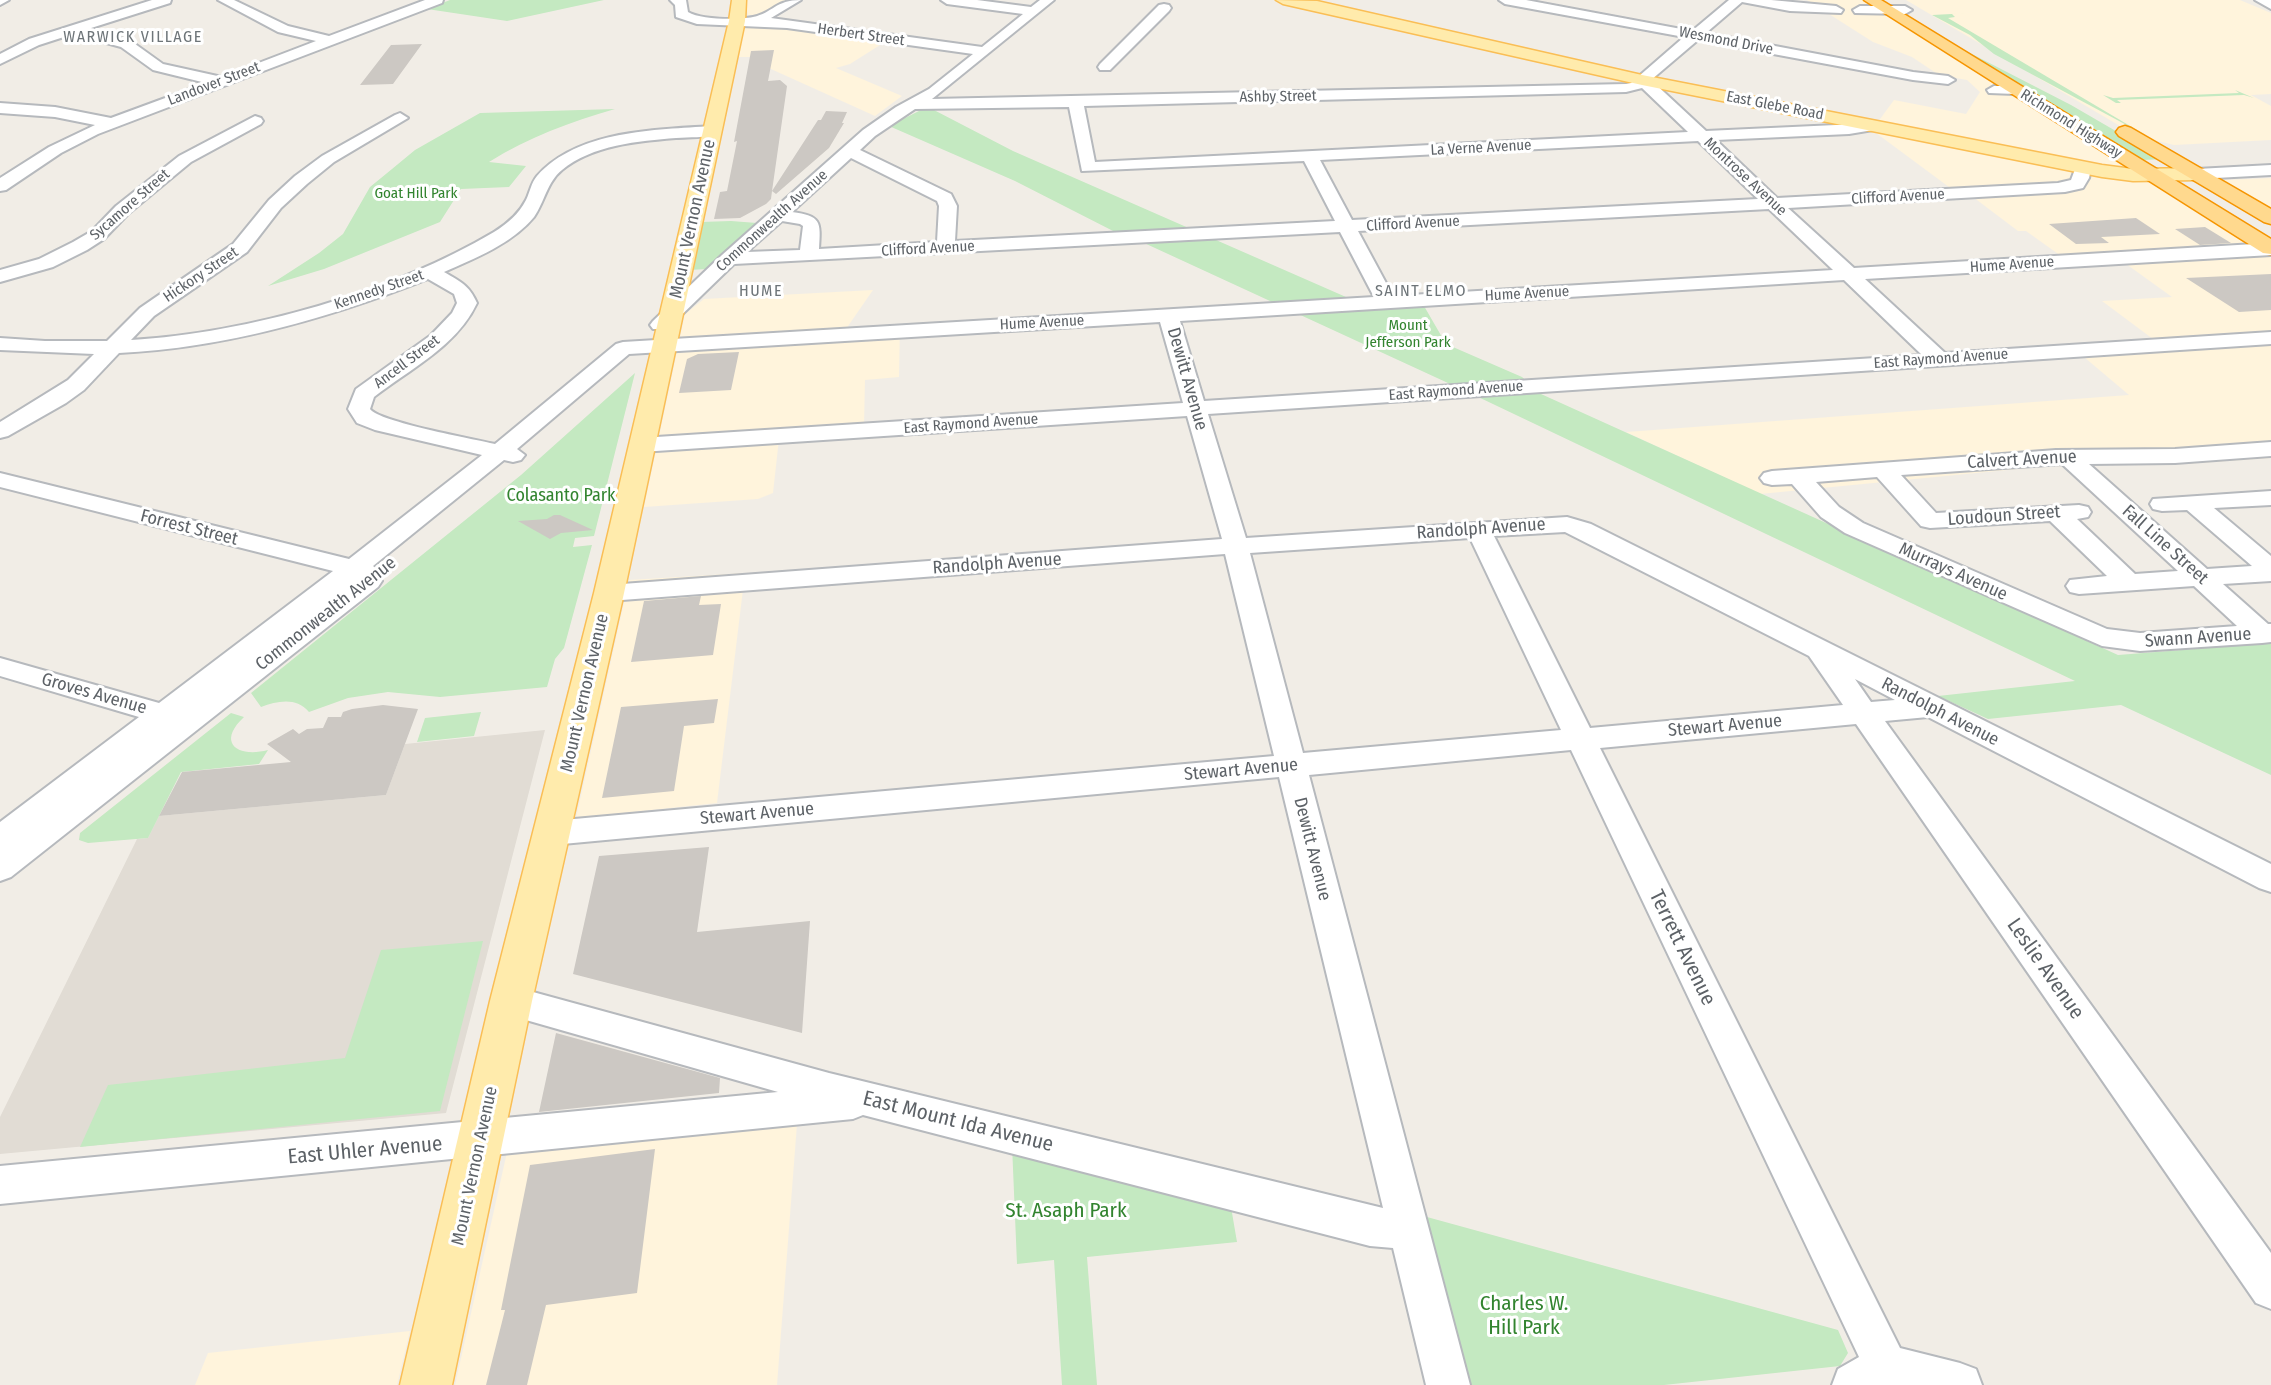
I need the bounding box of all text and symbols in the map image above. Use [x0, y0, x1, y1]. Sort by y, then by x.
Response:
street label: Herbert Street [816, 20, 906, 50]
street label: Wesmond Drive [1677, 23, 1775, 59]
district label: WARWICK VILLAGE [63, 28, 203, 48]
street label: Landover Street [165, 58, 263, 110]
street label: Richmond Highway [2017, 86, 2125, 162]
street label: Ashby Street [1239, 87, 1317, 107]
street label: East Glebe Road [1725, 88, 1825, 124]
street label: Montrose Avenue [1700, 134, 1790, 220]
street label: La Verne Avenue [1430, 136, 1532, 160]
street label: Mount Vernon Avenue [666, 138, 720, 300]
street label: Sycamore Street [87, 166, 173, 244]
street label: Commonwealth Avenue [713, 166, 831, 276]
park label: Goat Hill Park [374, 185, 458, 203]
street label: Clifford Avenue [1851, 186, 1945, 208]
street label: Clifford Avenue [1366, 213, 1460, 235]
street label: Clifford Avenue [881, 238, 975, 260]
street label: Hickory Street [160, 243, 242, 307]
street label: Hume Avenue [1969, 253, 2055, 277]
street label: Kennedy Street [332, 266, 426, 314]
district label: HUME [739, 282, 783, 302]
district label: SAINT ELMO [1375, 282, 1467, 302]
street label: Hume Avenue [1484, 283, 1570, 305]
street label: Hume Avenue [999, 312, 1085, 334]
park label: Mount Jefferson Park [1365, 317, 1451, 352]
street label: Dewitt Avenue [1162, 325, 1212, 433]
street label: Ancell Street [371, 331, 443, 393]
street label: East Raymond Avenue [1873, 345, 2009, 373]
street label: East Raymond Avenue [1388, 377, 1524, 405]
street label: East Raymond Avenue [903, 410, 1039, 438]
street label: Calvert Avenue [1967, 446, 2077, 474]
park label: Colasanto Park [507, 485, 615, 507]
street label: Loudoun Street [1947, 501, 2061, 531]
street label: Fall Line Street [2117, 501, 2213, 589]
street label: Forrest Street [138, 505, 240, 551]
street label: Randolph Avenue [1416, 514, 1546, 544]
street label: Murrays Avenue [1895, 538, 2011, 606]
street label: Randolph Avenue [932, 549, 1062, 579]
street label: Commonwealth Avenue [251, 552, 401, 676]
street label: Mount Vernon Avenue [556, 612, 614, 774]
street label: Swann Avenue [2144, 624, 2252, 652]
street label: Groves Avenue [39, 669, 149, 719]
street label: Randolph Avenue [1878, 673, 2002, 751]
street label: Stewart Avenue [1667, 710, 1783, 742]
street label: Stewart Avenue [1183, 754, 1299, 786]
street label: Dewitt Avenue [1289, 795, 1335, 903]
street label: Stewart Avenue [699, 798, 815, 830]
street label: Terrett Avenue [1643, 886, 1721, 1010]
street label: Leslie Avenue [2001, 914, 2089, 1024]
street label: Mount Vernon Avenue [448, 1085, 502, 1247]
street label: East Mount Ida Avenue [860, 1086, 1056, 1158]
street label: East Uhler Avenue [287, 1132, 443, 1170]
park label: St. Asaph Park [1005, 1198, 1127, 1224]
park label: Charles W. Hill Park [1480, 1291, 1568, 1341]

